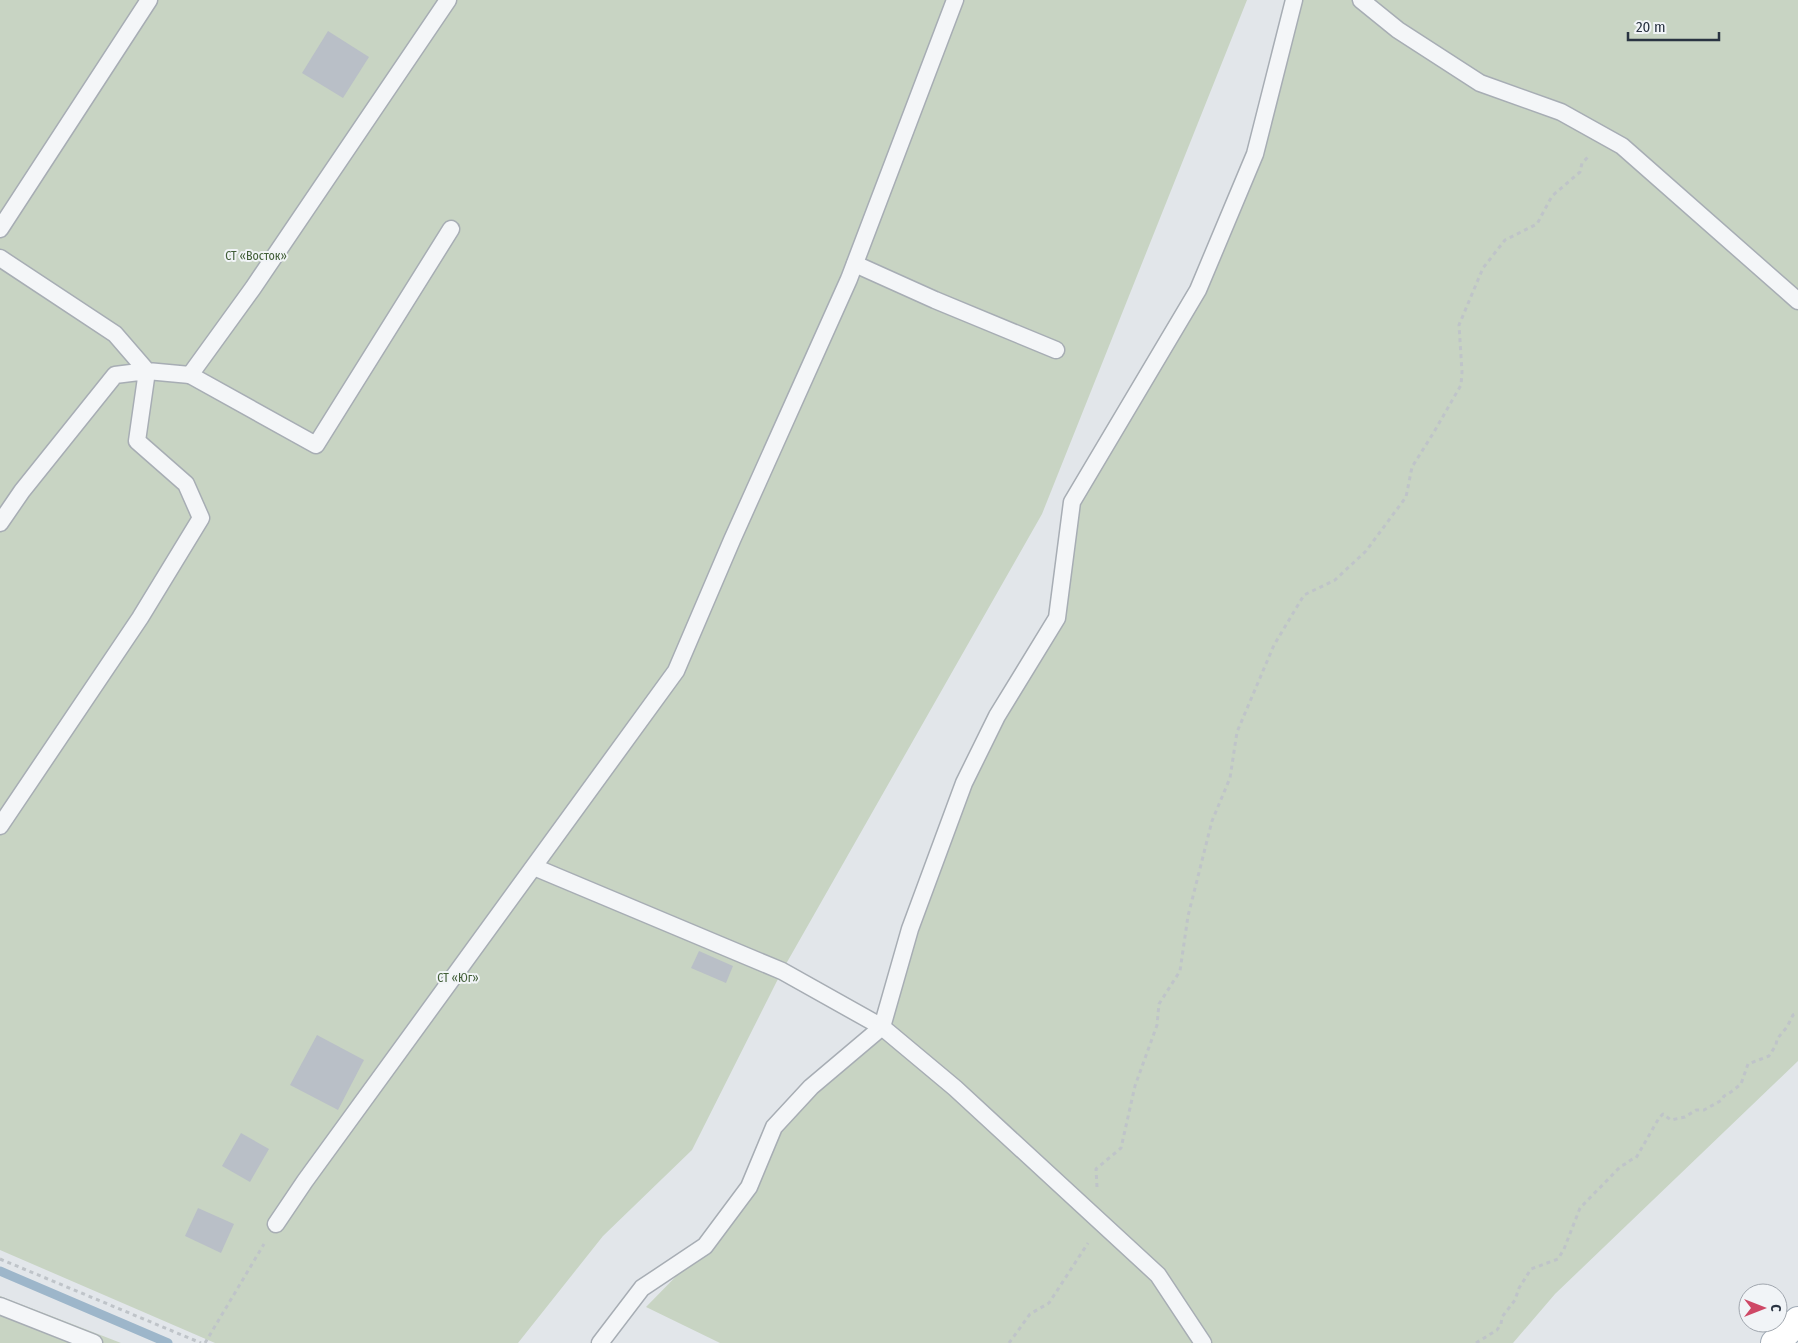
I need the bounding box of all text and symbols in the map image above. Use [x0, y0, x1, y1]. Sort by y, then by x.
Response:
scale bar [1628, 10, 1719, 42]
text: 20 m [1636, 18, 1666, 36]
park label: СТ «Восток» [225, 249, 287, 263]
park label: СТ «Юг» [437, 971, 479, 985]
north arrow [1738, 1283, 1788, 1333]
text: С [1767, 1304, 1784, 1312]

